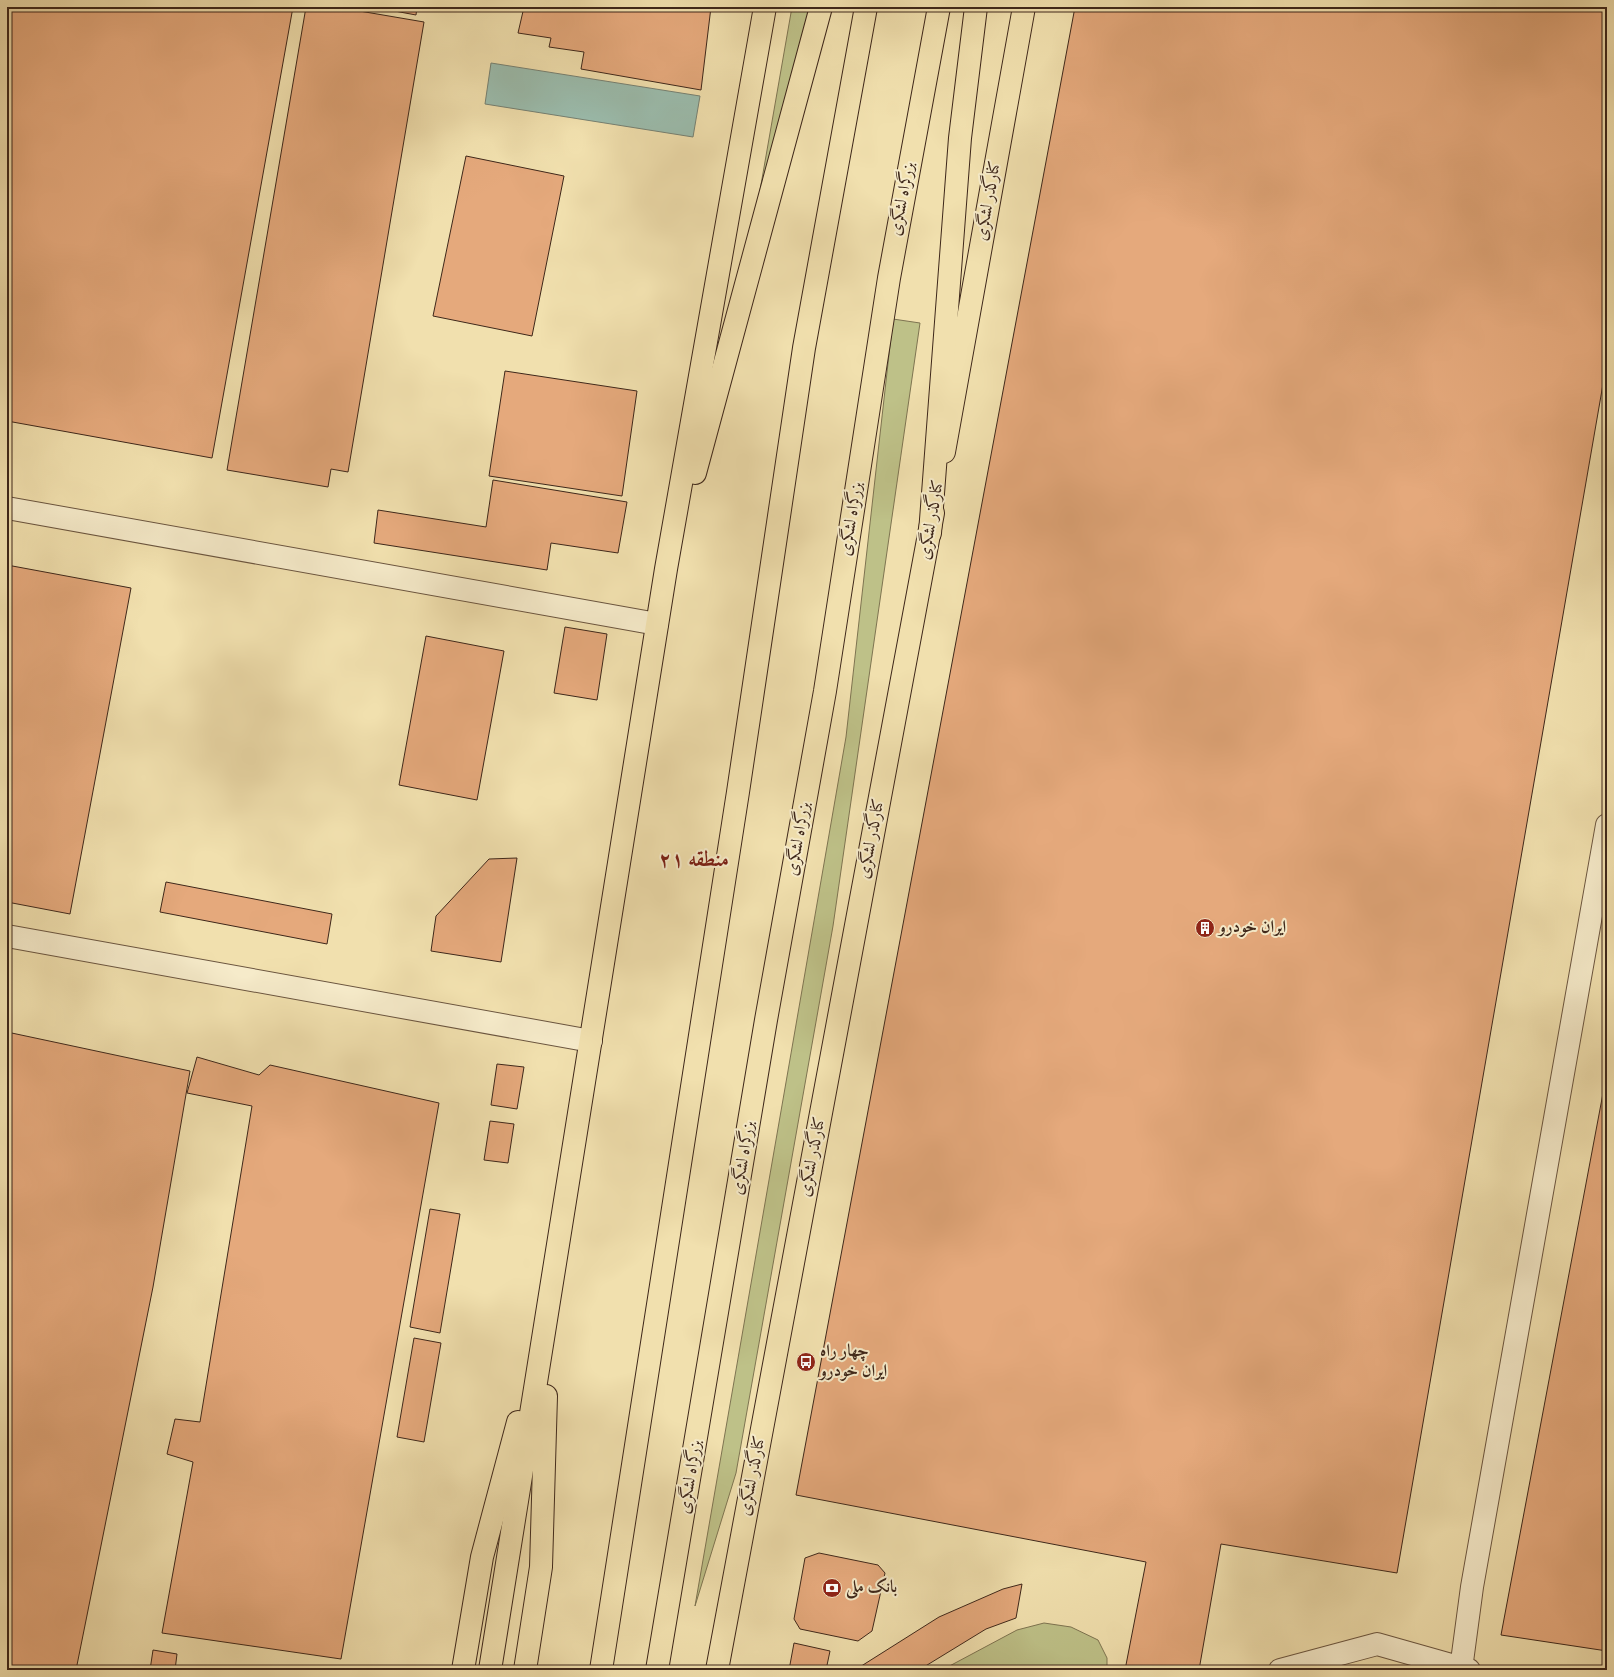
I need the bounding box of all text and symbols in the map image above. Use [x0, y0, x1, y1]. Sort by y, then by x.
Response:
street label: کنارگذر لشگری [968, 159, 1008, 243]
street label: بزرگراه لشگری [883, 160, 922, 238]
street label: کنارگذر لشگری [911, 478, 951, 562]
street label: بزرگراه لشگری [833, 480, 870, 558]
street label: کنارگذر لشگری [851, 797, 892, 881]
street label: بزرگراه لشگری [780, 800, 817, 878]
district label: منطقه ۲۱ [659, 846, 729, 876]
place label: ایران خودرو [1217, 916, 1286, 940]
building icon: ایران خودرو [1194, 917, 1216, 939]
street label: کنارگذر لشگری [792, 1115, 833, 1199]
street label: بزرگراه لشگری [725, 1119, 762, 1197]
place label: چهار راه ایران خودرو [818, 1340, 887, 1384]
bus stop icon: چهار راه ایران خودرو [795, 1351, 817, 1373]
street label: کنارگذر لشگری [732, 1434, 773, 1518]
street label: بزرگراه لشگری [672, 1438, 709, 1516]
place label: بانک ملی [845, 1576, 897, 1600]
bank icon: بانک ملی [821, 1577, 843, 1599]

